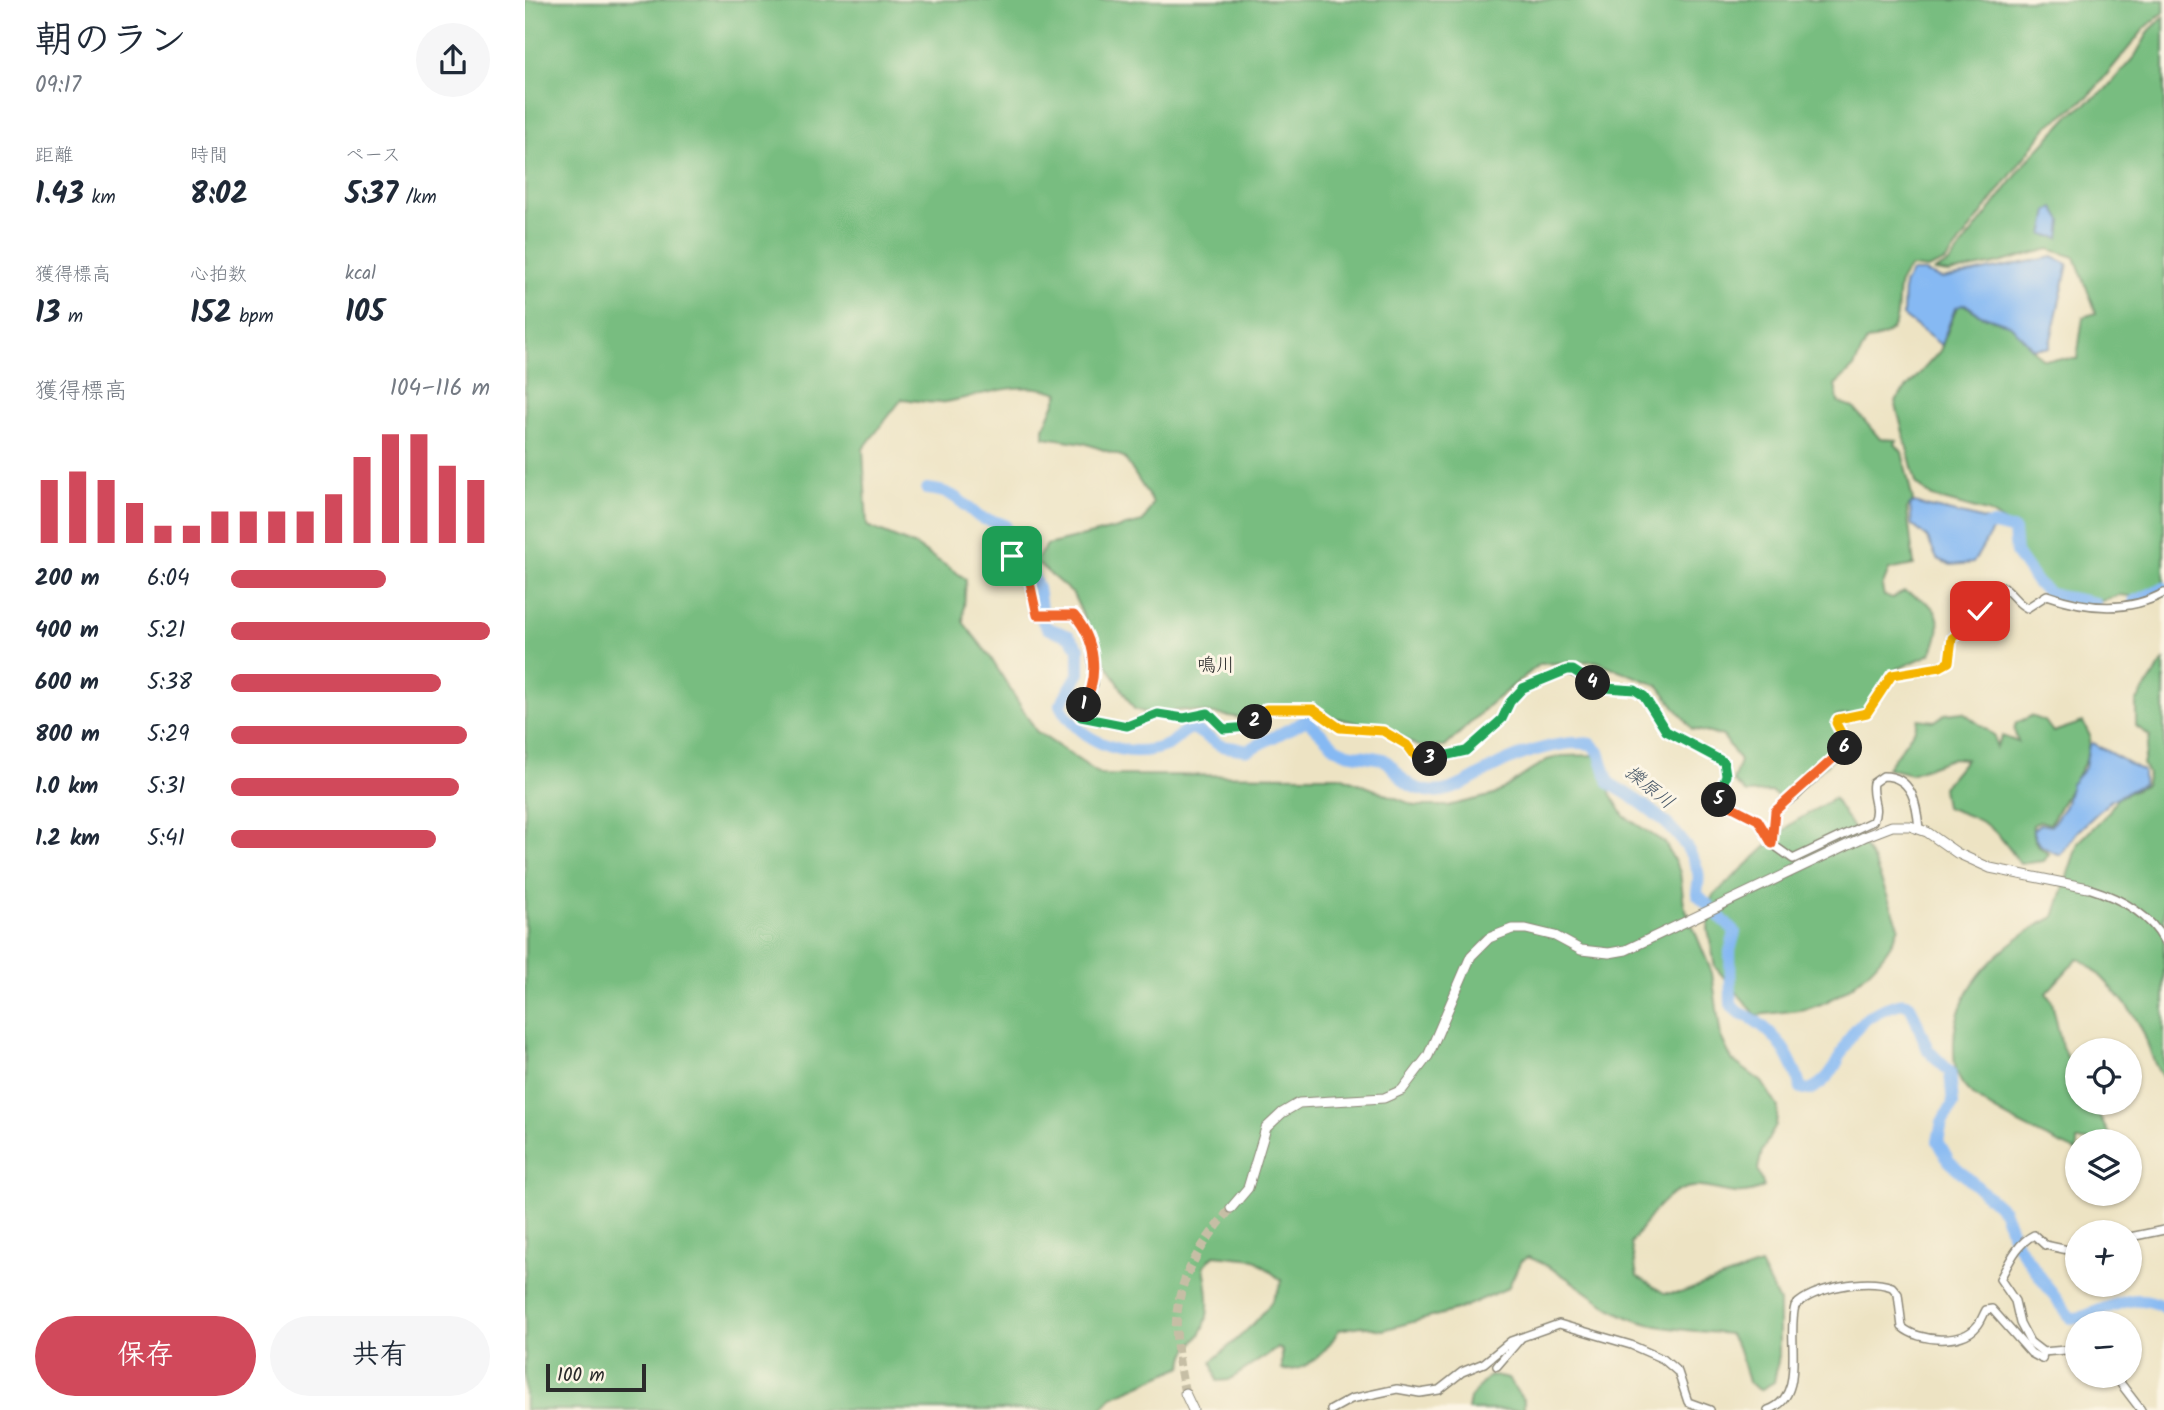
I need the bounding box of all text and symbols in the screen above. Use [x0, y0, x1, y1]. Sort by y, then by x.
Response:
text: 朝のラン [35, 12, 187, 72]
button: share [416, 23, 490, 97]
text: 09:17 [35, 68, 81, 104]
text: 距離 [35, 141, 73, 171]
text: 時間 [190, 141, 228, 171]
text: ペース [345, 141, 401, 171]
text: 1.43 [35, 171, 84, 219]
text: 8:02 [190, 171, 248, 219]
text: 5:37 [345, 171, 398, 219]
text: km [84, 183, 116, 213]
text: /km [398, 183, 437, 213]
text: kcal [345, 259, 376, 289]
text: 獲得標高 [35, 260, 111, 290]
text: 心拍数 [190, 260, 247, 290]
text: 105 [345, 289, 385, 337]
text: 13 [35, 290, 60, 338]
text: 152 [190, 290, 232, 338]
text: m [60, 302, 83, 332]
text: bpm [232, 302, 274, 332]
text: 104–116 m [390, 371, 490, 407]
text: 獲得標高 [35, 374, 127, 410]
pin [982, 526, 1042, 586]
icon: arrive [993, 537, 1031, 575]
text: 200 m [35, 561, 100, 597]
text: 6:04 [147, 561, 190, 597]
pin [1950, 581, 2010, 641]
icon: check [1961, 592, 1999, 630]
text: 400 m [35, 613, 99, 649]
text: 5:21 [147, 613, 186, 649]
district label: 鳴川 [1197, 651, 1235, 681]
text: 600 m [35, 665, 99, 701]
text: 5:38 [147, 665, 192, 701]
pin: 4 [1575, 666, 1611, 700]
text: 4 [1587, 667, 1598, 697]
pin: 1 [1067, 688, 1101, 722]
text: 1 [1081, 689, 1086, 719]
pin: 2 [1237, 704, 1273, 740]
text: 2 [1249, 706, 1260, 736]
text: 800 m [35, 717, 100, 753]
text: 5:29 [147, 717, 190, 753]
pin: 6 [1827, 730, 1863, 766]
text: 6 [1839, 732, 1850, 762]
pin: 3 [1413, 742, 1447, 776]
text: 3 [1424, 743, 1435, 773]
water label: 擽原川 [1617, 758, 1681, 818]
text: 1.0 km [35, 769, 98, 805]
text: 5:31 [147, 769, 185, 805]
pin: 5 [1701, 782, 1737, 818]
text: 5 [1714, 784, 1723, 814]
text: 1.2 km [35, 821, 100, 857]
text: 5:41 [147, 821, 185, 857]
map controls [2065, 1038, 2142, 1388]
button: locate [2065, 1038, 2142, 1115]
button: layers [2065, 1129, 2142, 1206]
button: + [2065, 1220, 2142, 1297]
button: − [2065, 1311, 2142, 1388]
button: 保存 [35, 1316, 256, 1396]
button: 共有 [270, 1316, 490, 1396]
scale bar [546, 1361, 646, 1393]
text: 100 m [557, 1361, 605, 1391]

